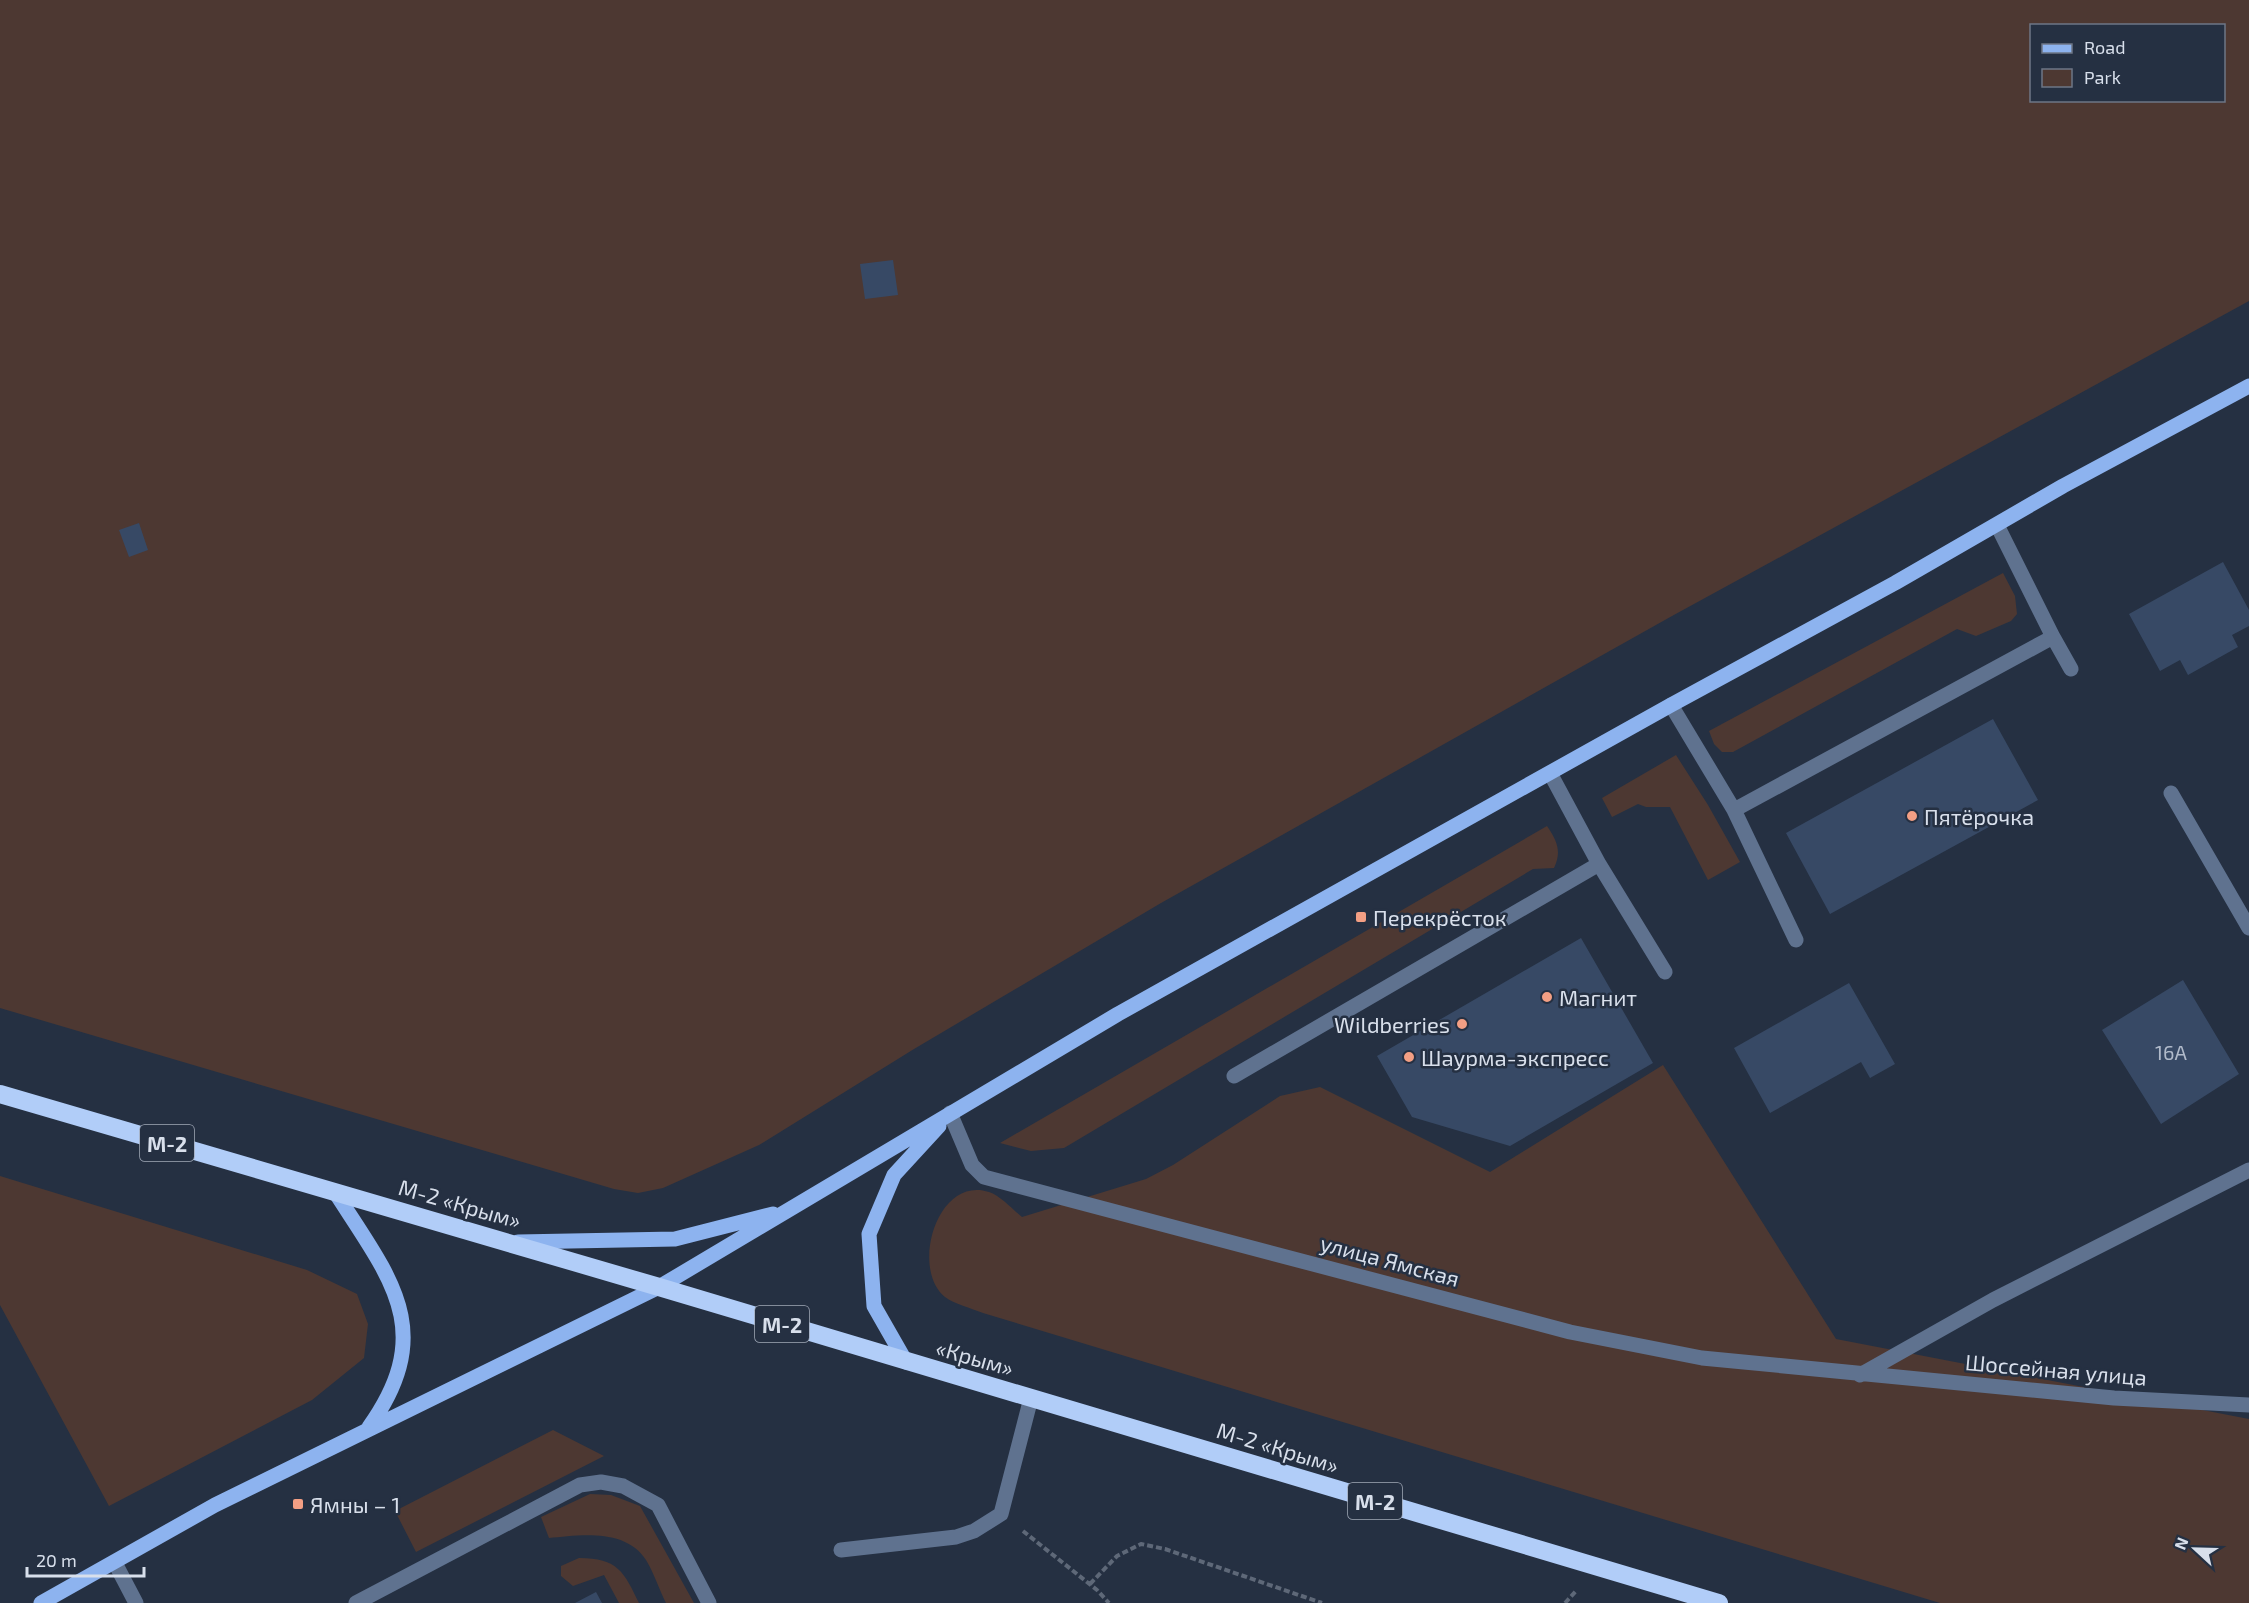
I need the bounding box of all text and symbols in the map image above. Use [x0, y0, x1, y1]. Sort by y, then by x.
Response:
legend [2030, 24, 2225, 102]
text: Road [2084, 36, 2125, 58]
text: Park [2084, 66, 2121, 88]
place label: Пятёрочка [1924, 803, 2034, 829]
marker: Пятёрочка [1905, 809, 1919, 823]
place label: Перекрёсток [1373, 904, 1507, 930]
marker: Перекрёсток [1354, 910, 1368, 924]
place label: Магнит [1559, 984, 1637, 1010]
marker: Магнит [1540, 990, 1554, 1004]
place label: Wildberries [1334, 1011, 1450, 1037]
marker: Wildberries [1455, 1017, 1469, 1031]
house number: 16А [2155, 1040, 2187, 1064]
place label: Шаурма-экспресс [1421, 1044, 1609, 1071]
marker: Шаурма-экспресс [1402, 1050, 1416, 1064]
road number: М-2 [140, 1125, 194, 1161]
street label: М-2 «Крым» [396, 1173, 524, 1233]
street label: улица Ямская [1317, 1229, 1462, 1292]
road number: М-2 [755, 1306, 809, 1342]
street label: «Крым» [933, 1334, 1017, 1380]
street label: Шоссейная улица [1964, 1348, 2148, 1391]
street label: М-2 «Крым» [1214, 1416, 1342, 1478]
road number: М-2 [1348, 1483, 1402, 1519]
place label: Ямны – 1 [310, 1491, 400, 1517]
marker: Ямны – 1 [291, 1497, 305, 1511]
north arrow [2165, 1519, 2225, 1579]
text: N [2170, 1534, 2192, 1552]
scale bar [27, 1540, 144, 1578]
text: 20 m [36, 1549, 77, 1571]

